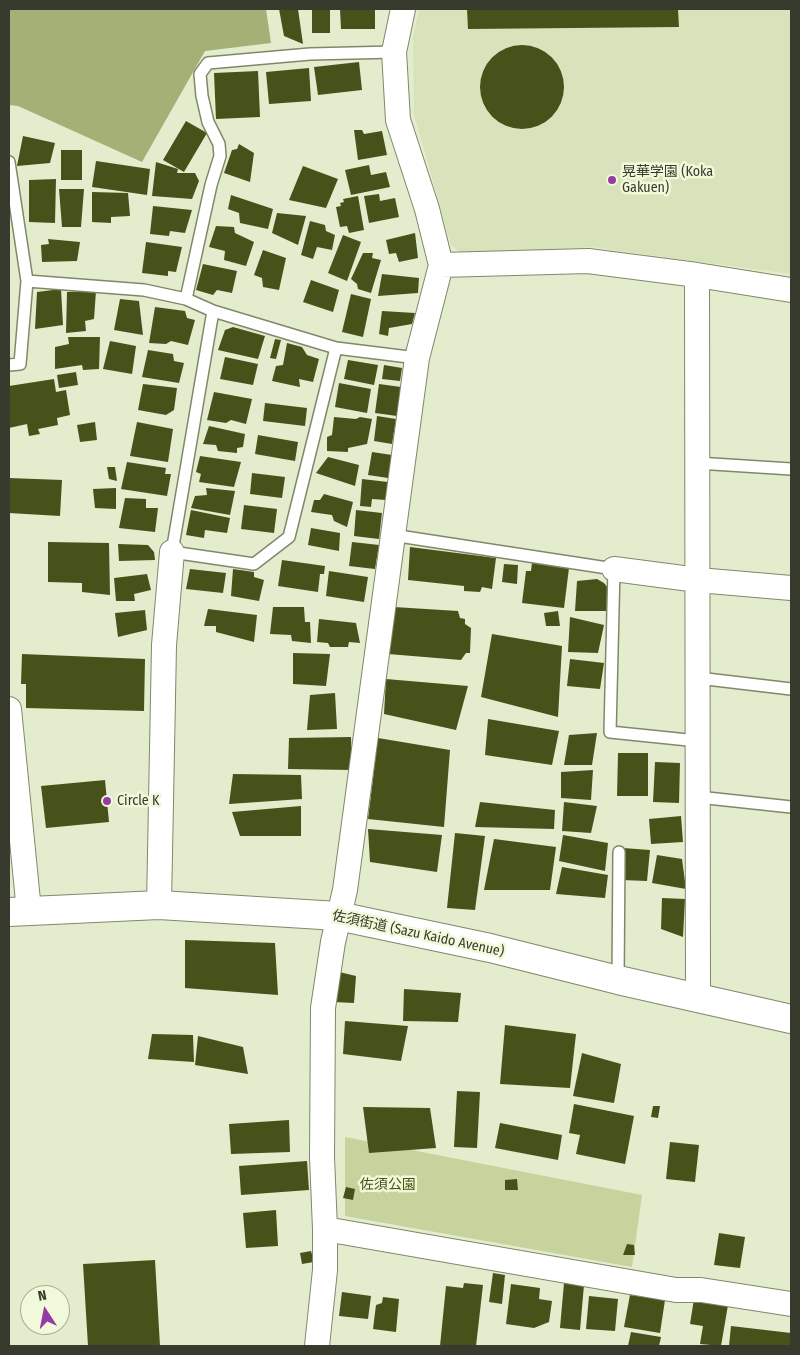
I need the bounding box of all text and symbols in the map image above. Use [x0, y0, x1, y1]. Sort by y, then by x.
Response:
place label: 晃華学園 (Koka Gakuen) [622, 164, 713, 196]
marker: 晃華学園 (Koka Gakuen) [606, 174, 618, 186]
place label: Circle K [117, 793, 159, 809]
marker: Circle K [101, 795, 113, 807]
street label: 佐須街道 (Sazu Kaido Avenue) [331, 908, 505, 960]
park label: 佐須公園 [360, 1177, 416, 1193]
north arrow [20, 1285, 70, 1335]
text: N [36, 1287, 48, 1305]

